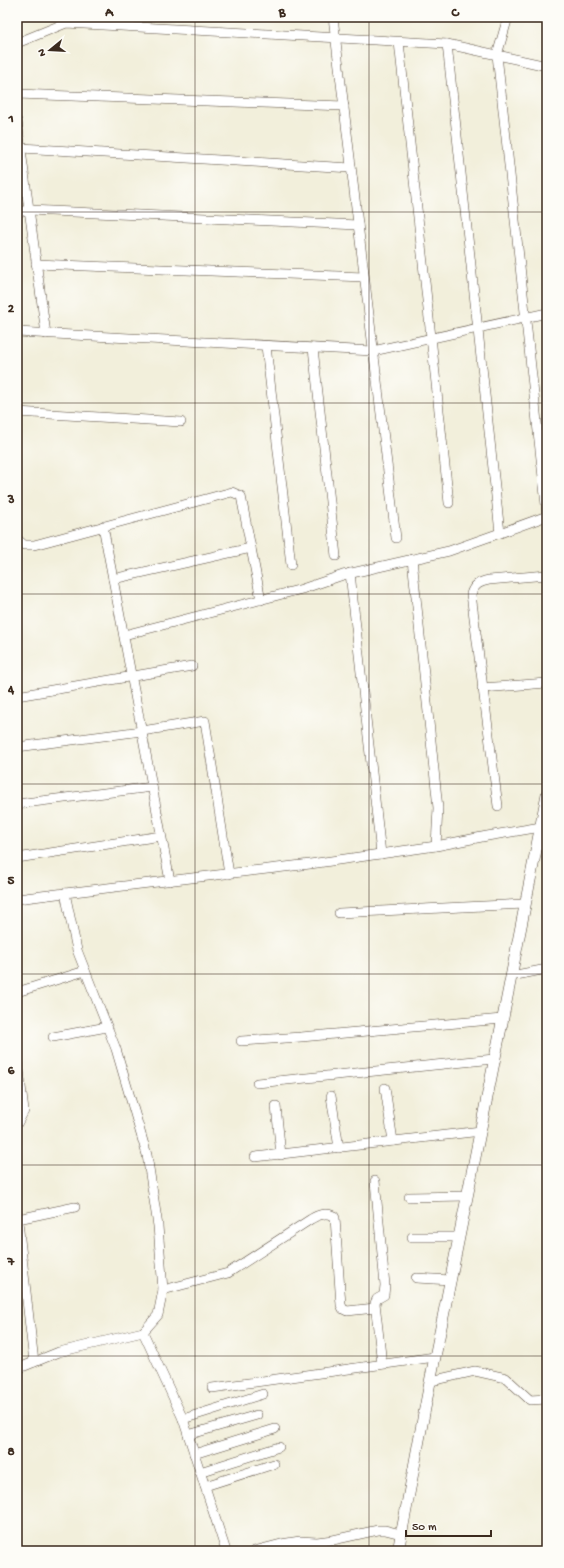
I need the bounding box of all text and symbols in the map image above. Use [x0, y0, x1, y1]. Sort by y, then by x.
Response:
text: A [104, 6, 114, 21]
text: B [278, 6, 287, 21]
text: C [450, 6, 460, 21]
north arrow [30, 30, 70, 70]
text: N [36, 47, 49, 58]
text: 1 [7, 112, 14, 127]
text: 2 [8, 302, 15, 317]
text: 3 [7, 493, 15, 508]
text: 4 [7, 683, 15, 698]
text: 5 [8, 874, 15, 889]
text: 6 [8, 1064, 15, 1079]
text: 7 [7, 1255, 16, 1270]
text: 8 [7, 1445, 15, 1460]
scale bar [406, 1512, 491, 1538]
text: 50 m [412, 1521, 437, 1535]

